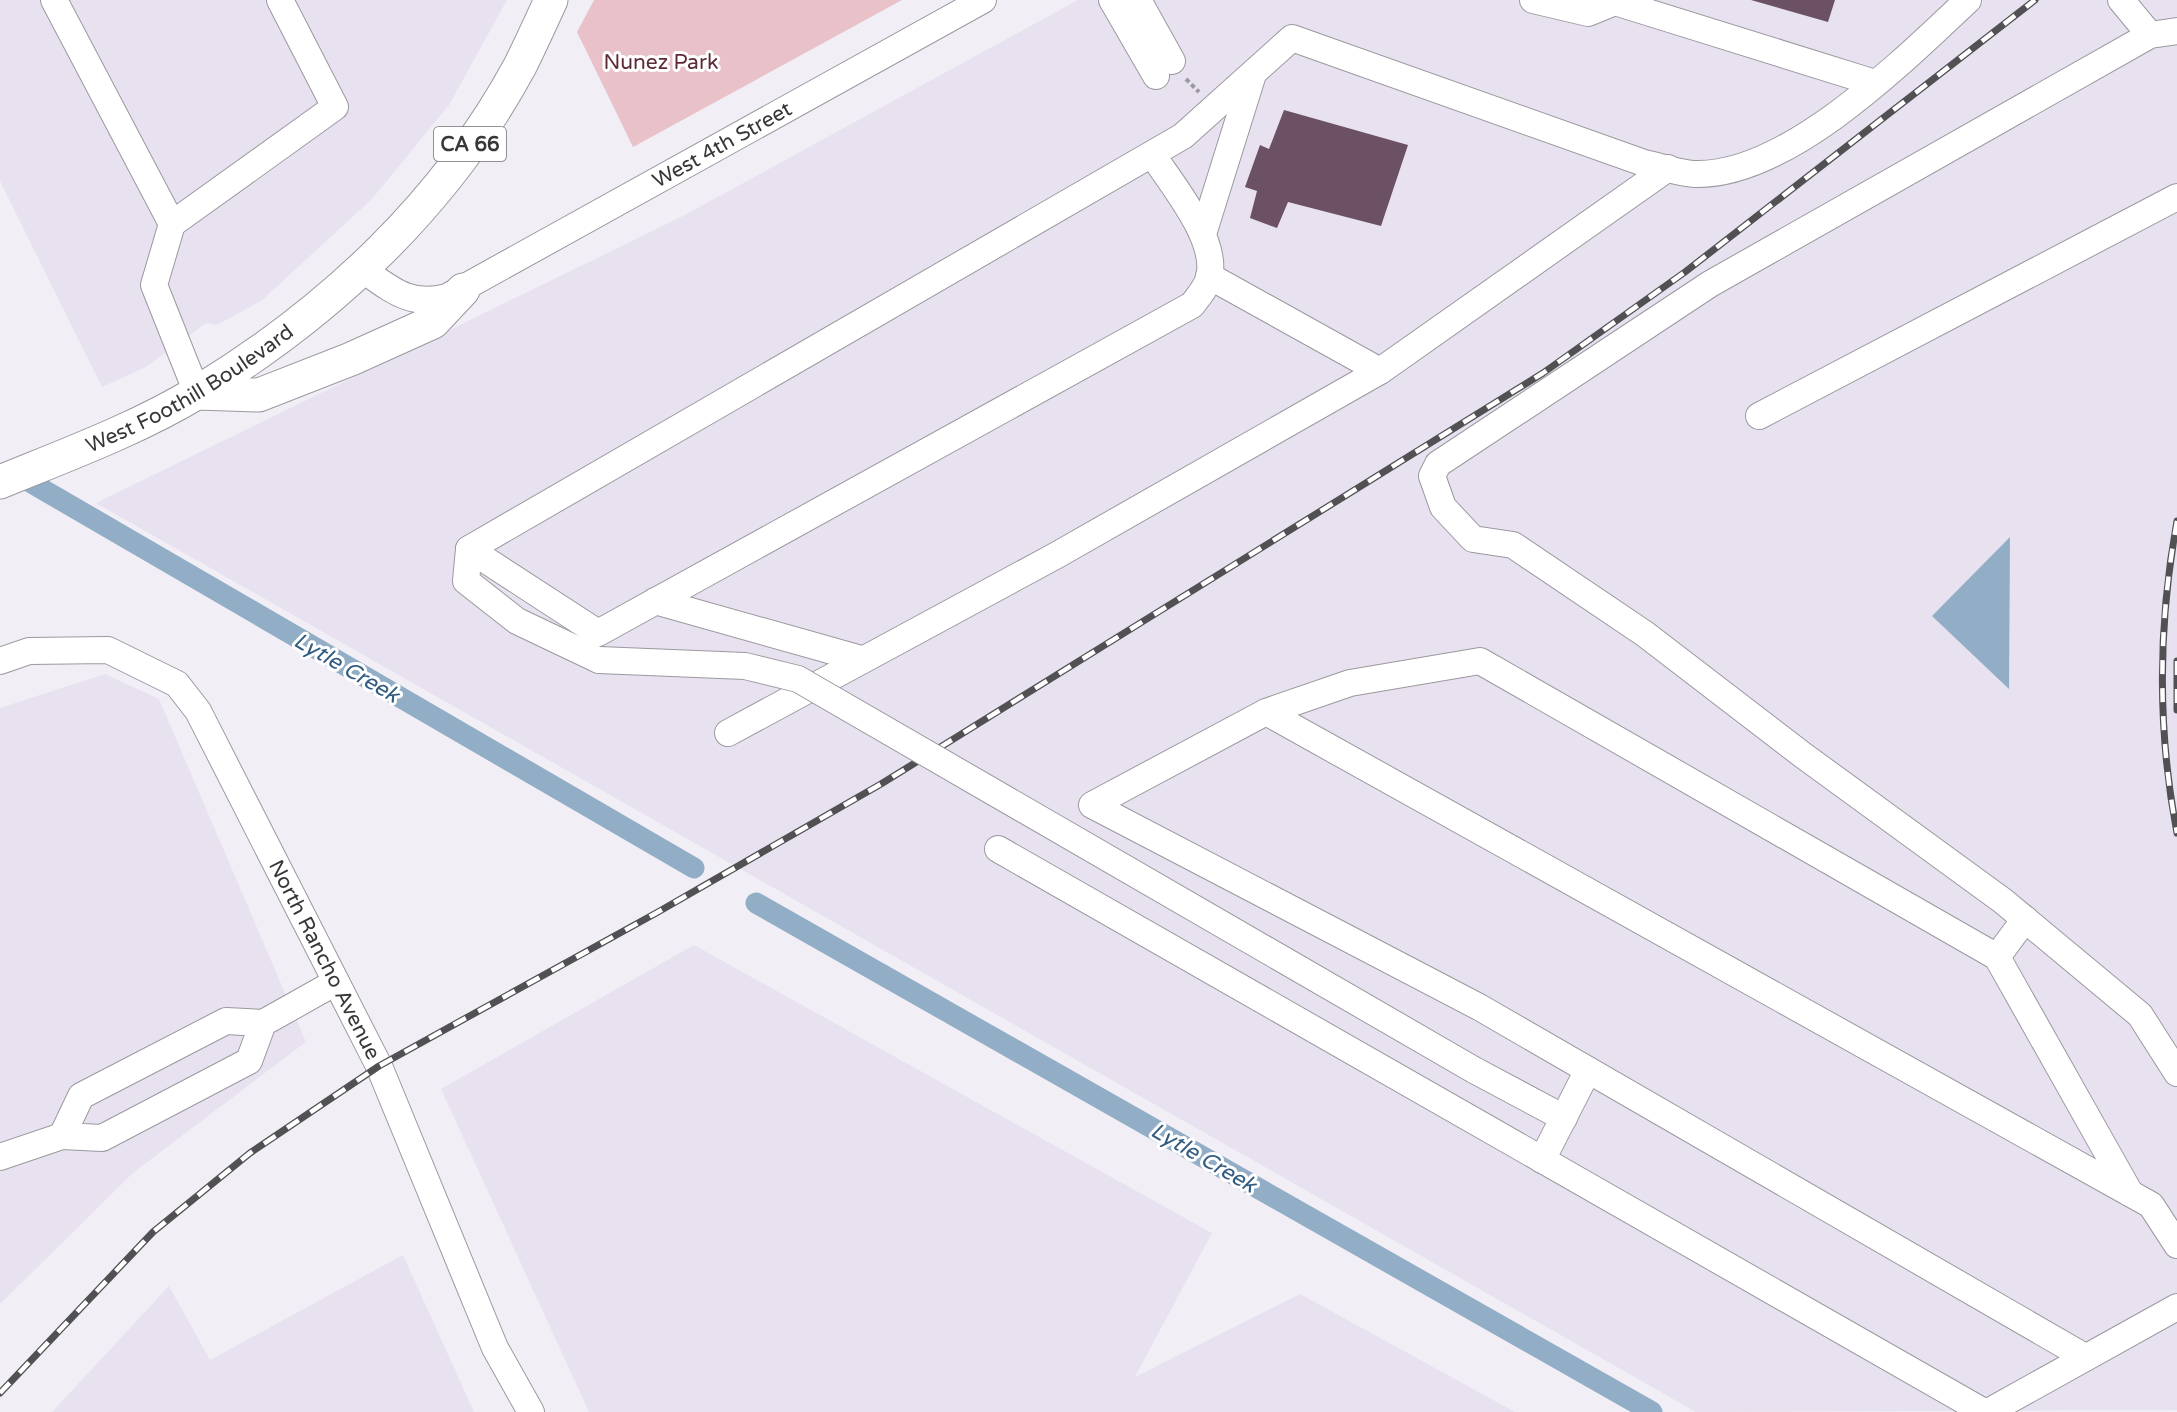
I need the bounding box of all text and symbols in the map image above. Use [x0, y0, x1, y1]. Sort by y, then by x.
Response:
park label: Nunez Park [604, 50, 718, 75]
street label: West 4th Street [648, 96, 796, 194]
road number: CA 66 [434, 127, 506, 161]
street label: West Foothill Boulevard [82, 319, 299, 459]
water label: Lytle Creek [289, 627, 405, 709]
street label: North Rancho Avenue [263, 856, 386, 1064]
water label: Lytle Creek [1146, 1117, 1262, 1199]

